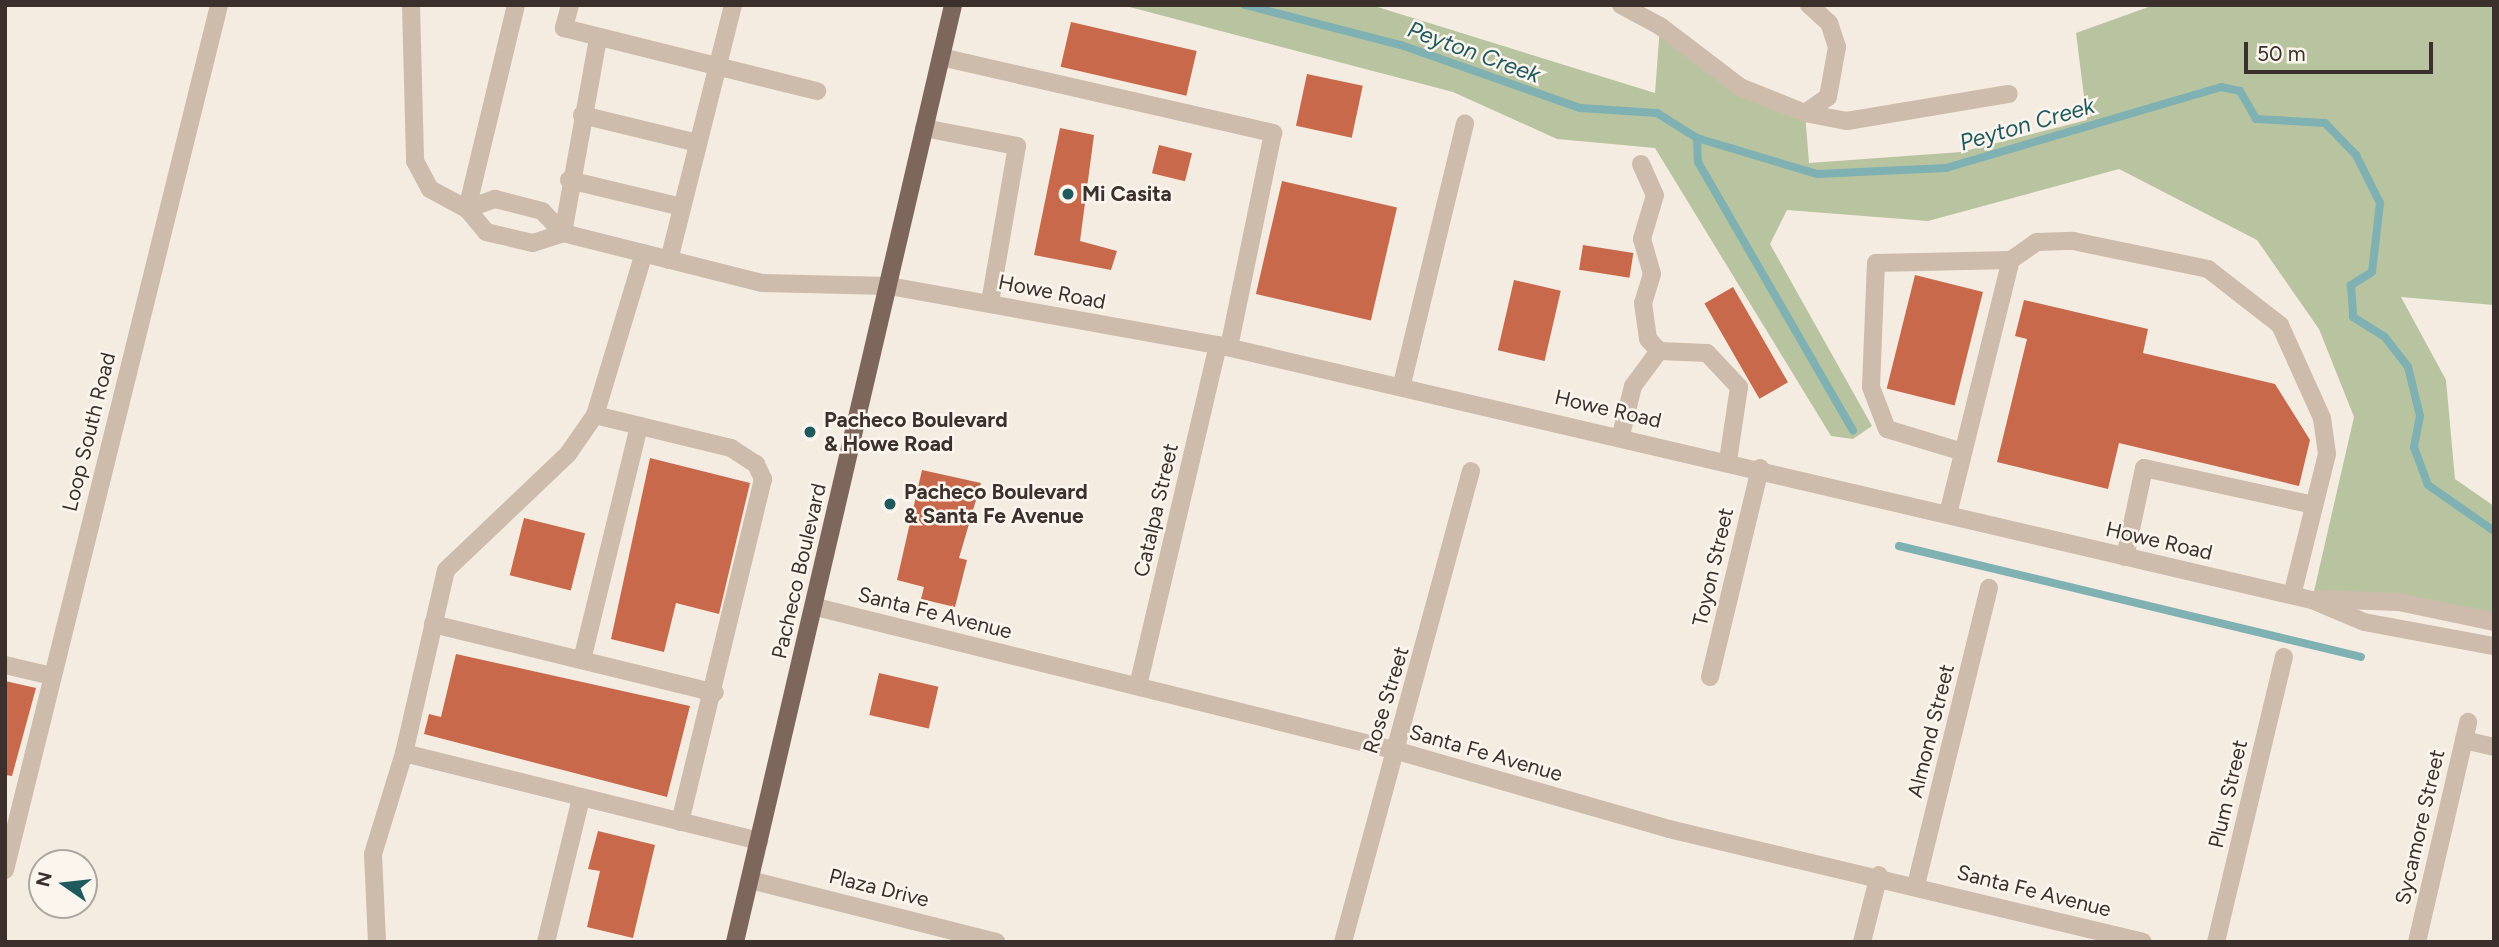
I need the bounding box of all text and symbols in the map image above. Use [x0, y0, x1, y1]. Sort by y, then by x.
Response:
water label: Peyton Creek [1404, 15, 1544, 89]
scale bar [2247, 28, 2436, 72]
text: 50 m [2257, 41, 2306, 66]
water label: Peyton Creek [1956, 92, 2098, 156]
place label: Mi Casita [1082, 181, 1172, 207]
marker: Mi Casita [1060, 186, 1076, 202]
street label: Howe Road [996, 269, 1108, 315]
street label: Loop South Road [57, 350, 121, 514]
street label: Howe Road [1552, 384, 1664, 434]
place label: Pacheco Boulevard & Howe Road [824, 407, 1008, 457]
marker: Pacheco Boulevard & Howe Road [802, 424, 818, 440]
street label: Catalpa Street [1128, 441, 1184, 579]
place label: Pacheco Boulevard & Santa Fe Avenue [904, 479, 1088, 529]
street label: Pacheco Boulevard [767, 481, 831, 661]
marker: Pacheco Boulevard & Santa Fe Avenue [882, 496, 898, 512]
street label: Toyon Street [1687, 505, 1739, 629]
street label: Howe Road [2103, 516, 2215, 566]
street label: Santa Fe Avenue [855, 582, 1015, 644]
street label: Rose Street [1358, 643, 1414, 757]
street label: Almond Street [1902, 662, 1960, 800]
street label: Santa Fe Avenue [1407, 719, 1565, 787]
street label: Plum Street [2203, 737, 2253, 851]
street label: Sycamore Street [2390, 747, 2450, 907]
north arrow [28, 849, 98, 919]
street label: Santa Fe Avenue [1954, 860, 2114, 922]
street label: Plaza Drive [826, 863, 932, 913]
text: N [31, 869, 57, 889]

